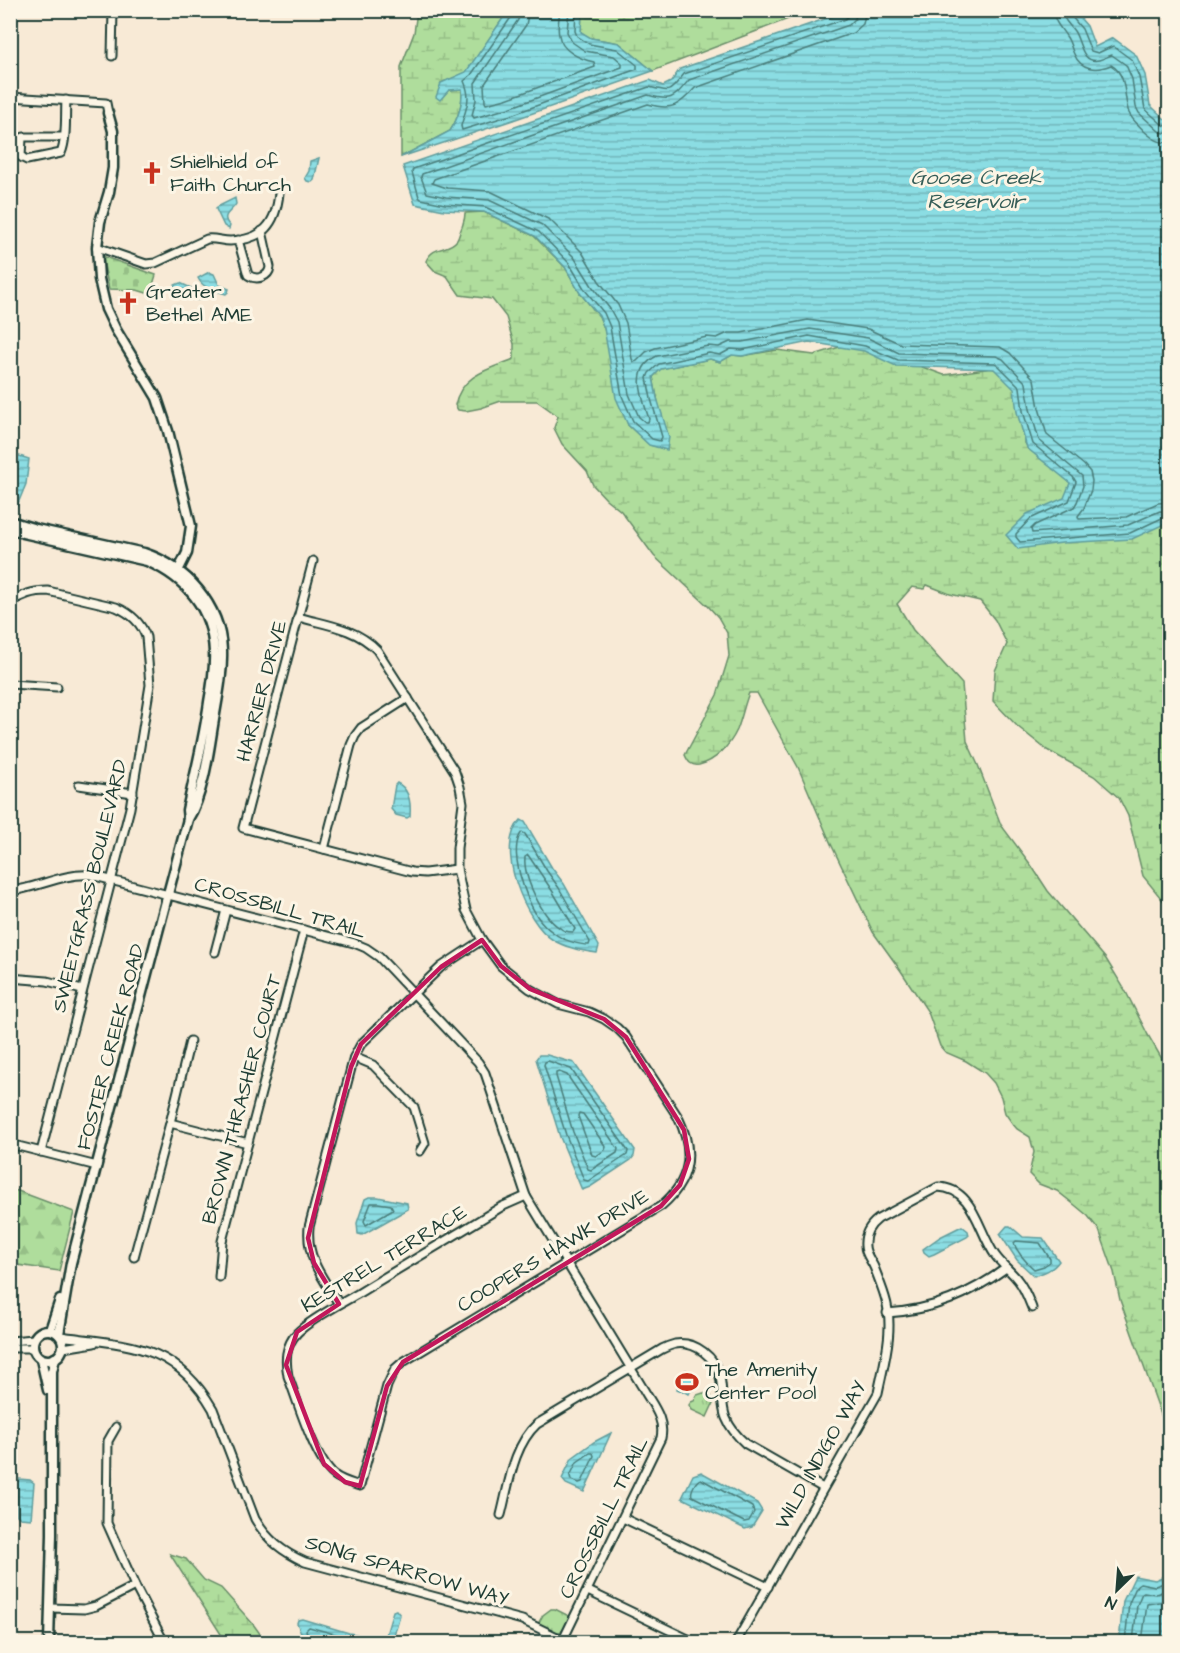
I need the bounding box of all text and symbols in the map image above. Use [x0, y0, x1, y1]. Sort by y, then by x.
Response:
place label: Shielhield of Faith Church [170, 148, 291, 199]
church icon: Shielhield of Faith Church [139, 160, 165, 186]
water label: Goose Creek Reservoir [911, 163, 1042, 216]
place label: Greater Bethel AME [146, 278, 252, 329]
church icon: Greater Bethel AME [115, 290, 141, 316]
street label: HARRIER DRIVE [230, 617, 294, 765]
street label: SWEETGRASS BOULEVARD [45, 757, 135, 1015]
street label: CROSSBILL TRAIL [191, 870, 369, 946]
street label: FOSTER CREEK ROAD [70, 941, 152, 1153]
street label: BROWN THRASHER COURT [195, 971, 289, 1227]
street label: COOPERS HAWK DRIVE [452, 1182, 654, 1319]
street label: KESTREL TERRACE [296, 1198, 472, 1320]
place label: The Amenity Center Pool [705, 1356, 818, 1407]
sports icon: The Amenity Center Pool [674, 1369, 700, 1395]
street label: WILD INDIGO WAY [769, 1375, 874, 1534]
street label: CROSSBILL TRAIL [553, 1432, 655, 1604]
street label: SONG SPARROW WAY [302, 1529, 512, 1613]
north arrow [1087, 1560, 1147, 1620]
text: N [1102, 1591, 1120, 1615]

